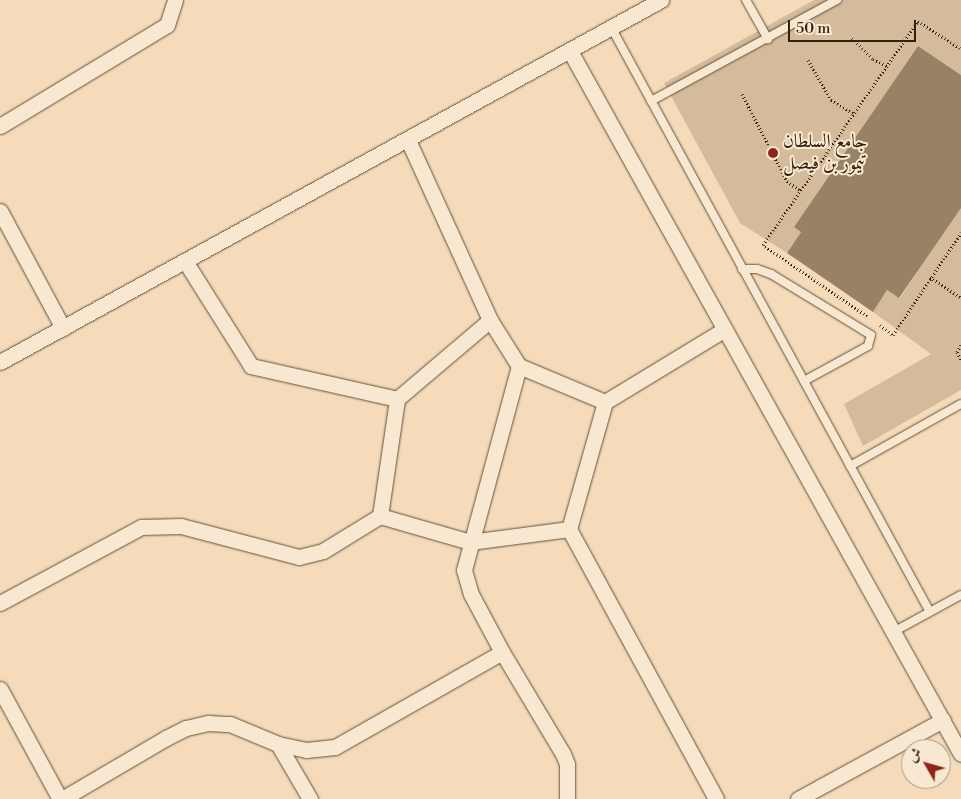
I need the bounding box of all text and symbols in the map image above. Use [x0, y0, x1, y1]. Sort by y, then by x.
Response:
scale bar [791, 10, 918, 42]
text: 50 m [796, 19, 830, 38]
place label: جامع السلطان تيمور بن فيصل [783, 131, 867, 175]
marker: جامع السلطان تيمور بن فيصل [767, 147, 779, 159]
north arrow [901, 739, 951, 789]
text: ش [904, 744, 926, 766]

